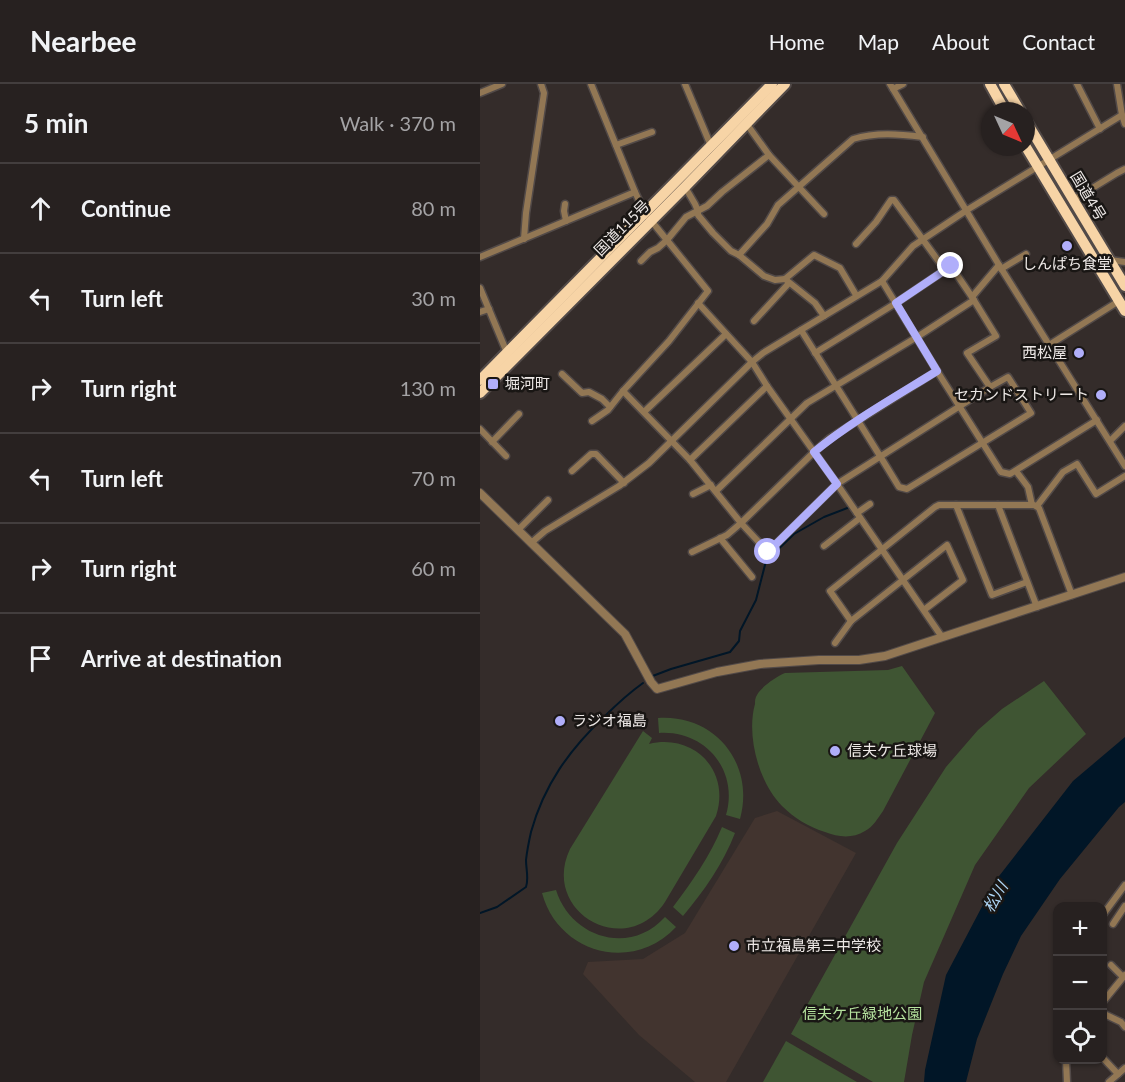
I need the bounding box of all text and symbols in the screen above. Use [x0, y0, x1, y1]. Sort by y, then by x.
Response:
text: Nearbee [30, 24, 137, 58]
text: Home [769, 29, 825, 54]
text: Map [858, 29, 899, 54]
text: About [932, 29, 989, 54]
text: Contact [1022, 29, 1095, 54]
north arrow [981, 102, 1035, 156]
text: 5 min [24, 107, 88, 139]
text: Walk · 370 m [340, 111, 456, 135]
street label: 国道4号 [1067, 168, 1110, 223]
icon: ahead [24, 192, 57, 225]
text: Continue [81, 195, 171, 222]
text: 80 m [411, 196, 456, 220]
street label: 国道115号 [590, 196, 653, 259]
marker: しんぱち食堂 [1060, 239, 1074, 253]
route end [937, 252, 963, 278]
place label: しんぱち食堂 [1022, 254, 1112, 272]
icon: left [24, 282, 57, 315]
text: Turn left [81, 285, 163, 312]
text: 30 m [411, 286, 456, 310]
place label: 西松屋 [1022, 343, 1067, 361]
marker: 西松屋 [1072, 346, 1086, 360]
icon: right [24, 372, 57, 405]
place label: 堀河町 [505, 374, 550, 392]
text: Turn right [81, 375, 176, 402]
text: 130 m [400, 376, 456, 400]
marker: 堀河町 [486, 377, 500, 391]
place label: セカンドストリート [954, 385, 1089, 403]
marker: セカンドストリート [1094, 388, 1108, 402]
icon: left [24, 462, 57, 495]
text: Turn left [81, 465, 163, 492]
text: 70 m [411, 466, 456, 490]
route start [754, 538, 780, 564]
icon: right [24, 552, 57, 585]
text: Turn right [81, 555, 176, 582]
text: 60 m [411, 556, 456, 580]
icon: arrive [24, 642, 57, 675]
text: Arrive at destination [81, 645, 282, 672]
place label: ラジオ福島 [572, 711, 647, 729]
marker: ラジオ福島 [553, 714, 567, 728]
place label: 信夫ケ丘球場 [847, 741, 937, 759]
marker: 信夫ケ丘球場 [828, 744, 842, 758]
water label: 松川 [978, 876, 1012, 915]
map controls [1053, 902, 1107, 1064]
button: + [1053, 902, 1107, 956]
place label: 市立福島第三中学校 [746, 936, 881, 954]
marker: 市立福島第三中学校 [727, 939, 741, 953]
button: − [1053, 956, 1107, 1010]
park label: 信夫ケ丘緑地公園 [802, 1004, 922, 1022]
button: locate [1053, 1010, 1107, 1064]

